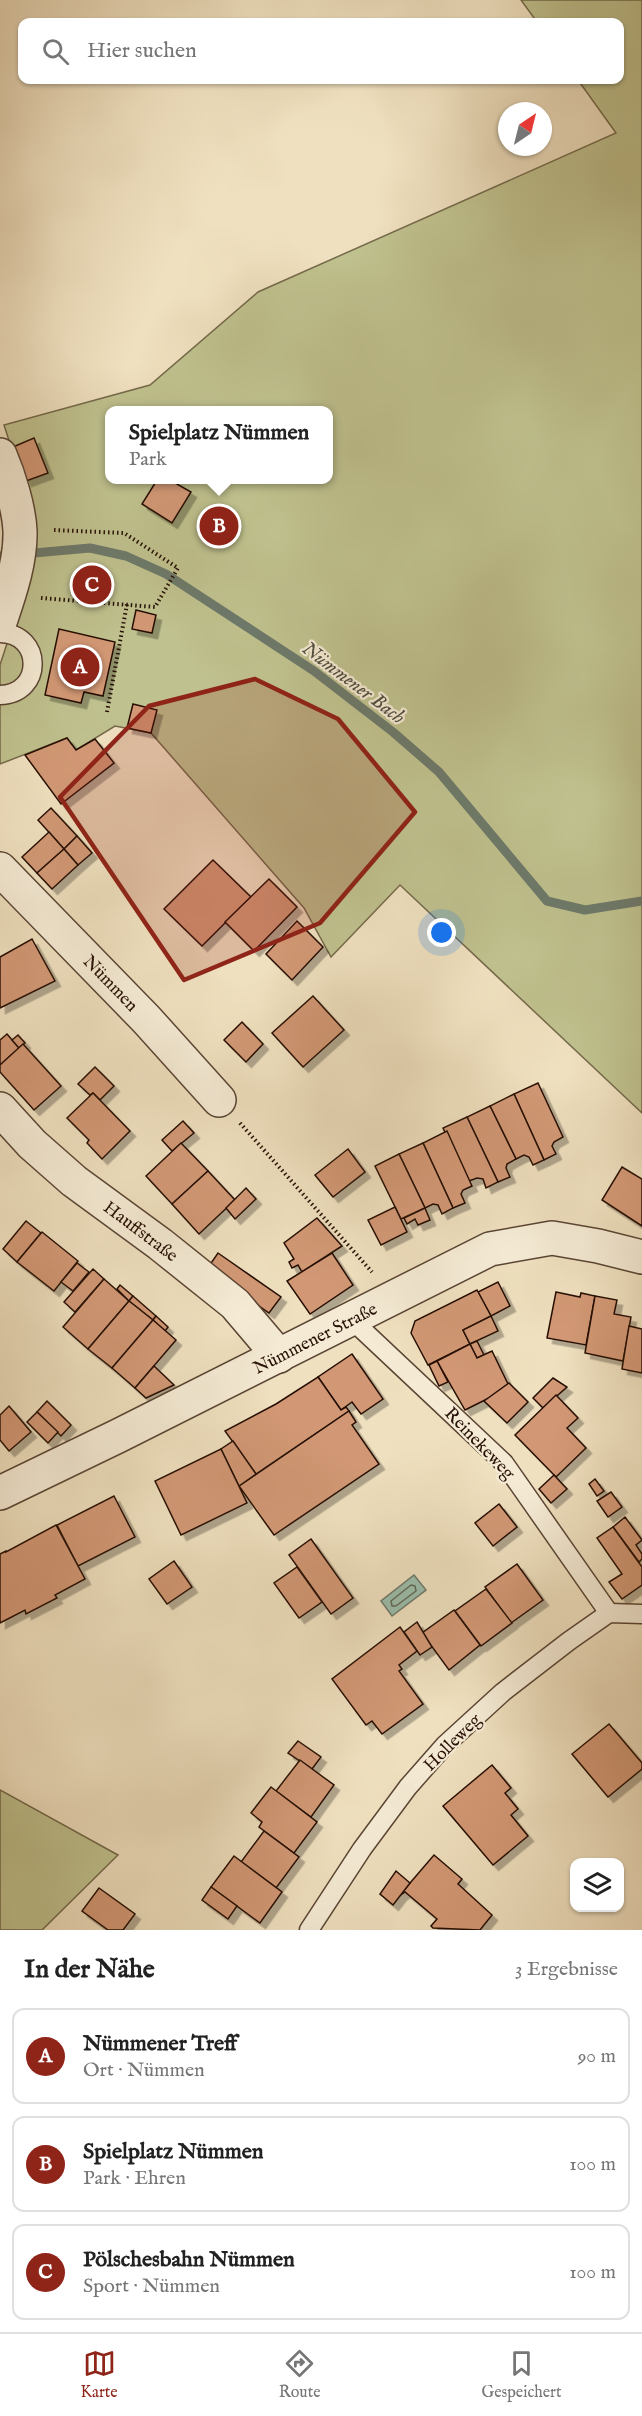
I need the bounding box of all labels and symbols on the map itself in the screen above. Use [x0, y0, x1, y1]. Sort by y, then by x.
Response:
north arrow [498, 102, 552, 156]
pin: B [200, 504, 238, 548]
pin: C [72, 562, 112, 608]
water label: Nümmener Bach [297, 636, 410, 730]
pin: A [60, 644, 100, 690]
your location [427, 918, 456, 947]
street label: Nümmen [77, 951, 143, 1018]
street label: Hauffstraße [98, 1197, 182, 1268]
street label: Nümmener Straße [250, 1298, 382, 1380]
street label: Reinekeweg [439, 1403, 519, 1485]
street label: Holleweg [419, 1709, 487, 1777]

